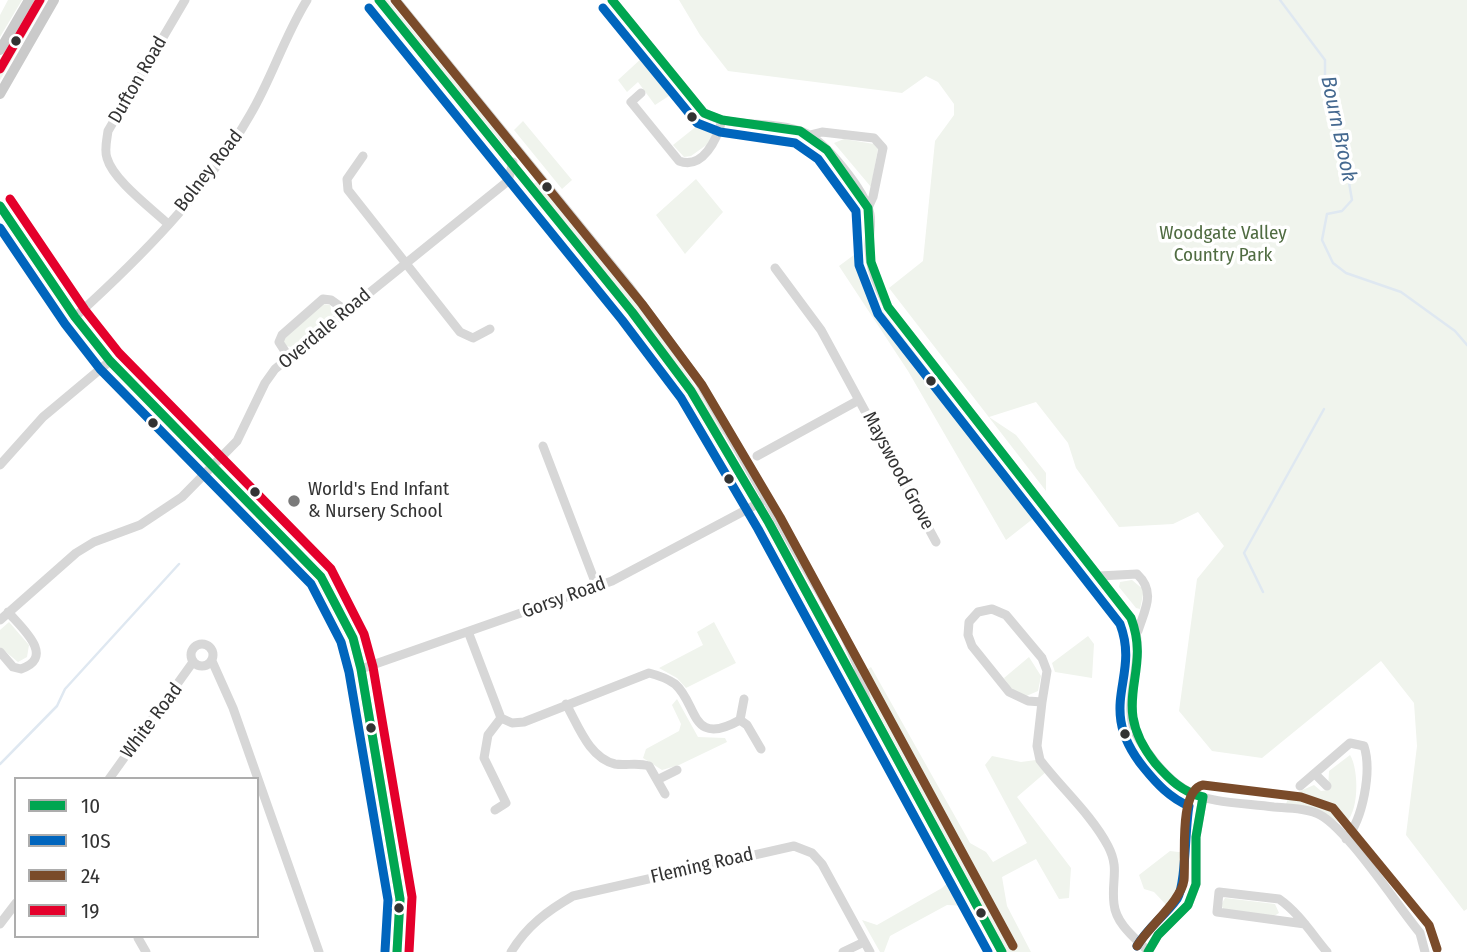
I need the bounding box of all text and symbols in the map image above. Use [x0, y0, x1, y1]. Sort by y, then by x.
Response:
street label: Dufton Road [104, 32, 172, 128]
unlabelled marker [9, 34, 23, 48]
water label: Bourn Brook [1315, 74, 1361, 184]
unlabelled marker [685, 110, 699, 124]
street label: Bolney Road [170, 126, 248, 216]
unlabelled marker [540, 180, 554, 194]
park label: Woodgate Valley Country Park [1159, 223, 1287, 267]
street label: Overdale Road [274, 284, 376, 374]
unlabelled marker [924, 374, 938, 388]
street label: Mayswood Grove [857, 408, 939, 534]
unlabelled marker [146, 416, 160, 430]
unlabelled marker [722, 472, 736, 486]
place label: World's End Infant & Nursery School [308, 479, 449, 523]
unlabelled marker [248, 485, 262, 499]
marker: World's End Infant & Nursery School [286, 493, 302, 509]
street label: Gorsy Road [519, 572, 609, 624]
street label: White Road [116, 679, 188, 763]
unlabelled marker [364, 721, 378, 735]
unlabelled marker [1118, 727, 1132, 741]
legend [14, 777, 259, 938]
text: 10 [81, 793, 100, 819]
text: 10S [81, 828, 111, 854]
street label: Fleming Road [648, 843, 756, 889]
text: 24 [81, 863, 100, 889]
text: 19 [81, 898, 99, 924]
unlabelled marker [392, 901, 406, 915]
unlabelled marker [974, 906, 988, 920]

